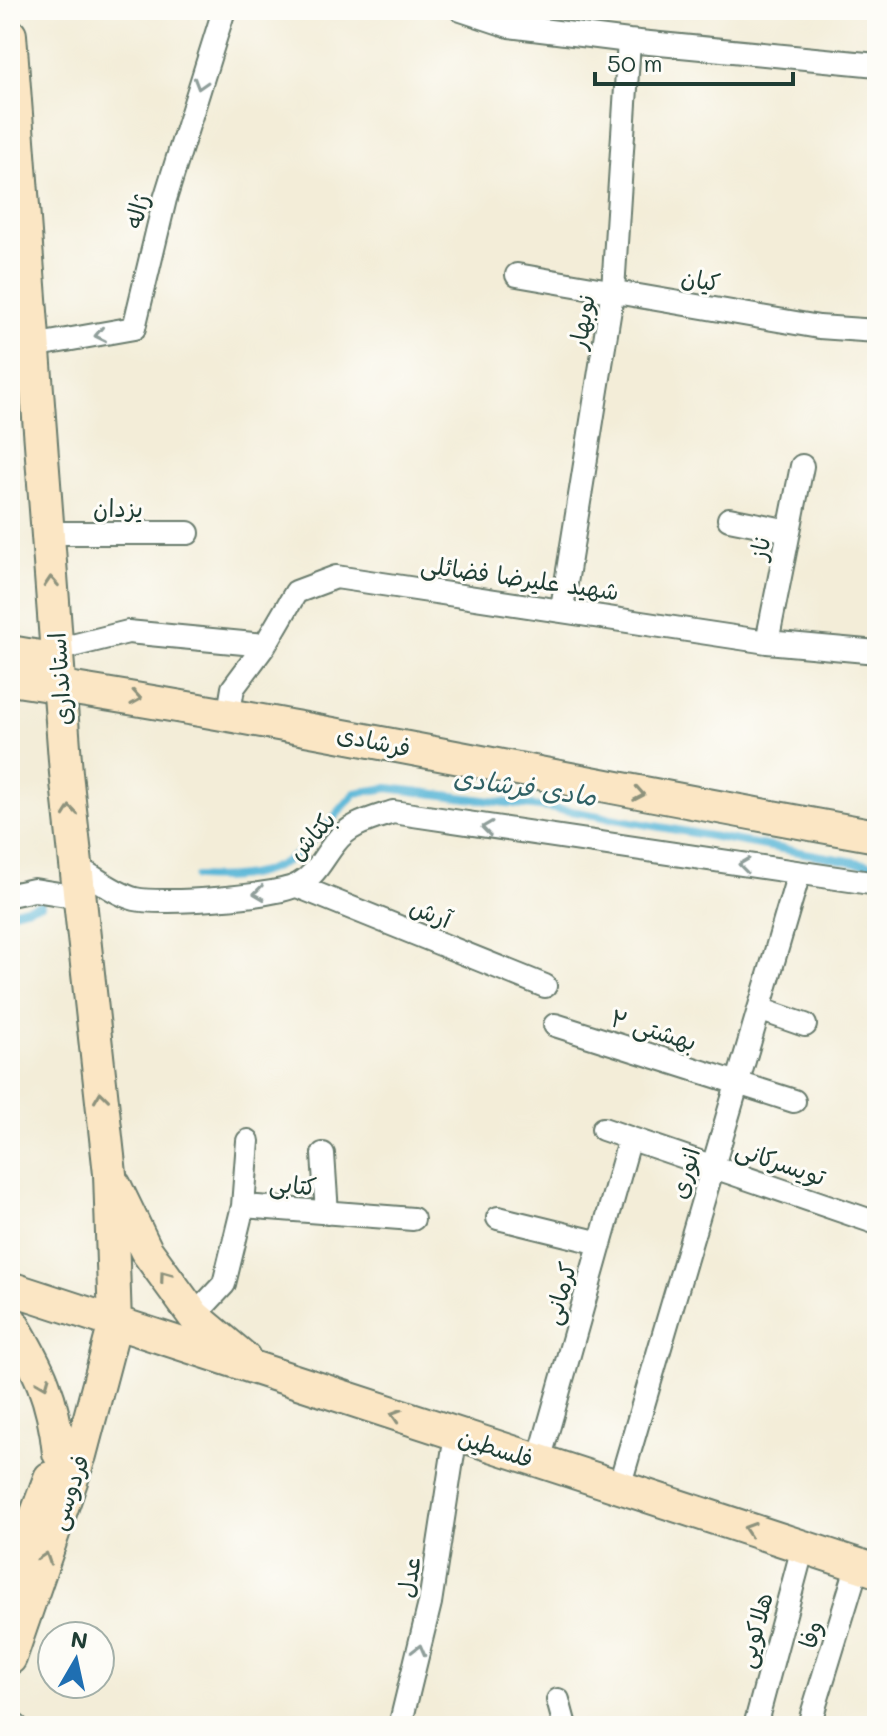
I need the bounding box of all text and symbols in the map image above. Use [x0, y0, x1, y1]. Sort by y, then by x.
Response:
scale bar [595, 36, 793, 86]
text: 50 m [607, 47, 663, 78]
one-way arrow [193, 77, 209, 91]
street label: ژاله [117, 191, 155, 231]
street label: کیان [679, 260, 723, 298]
street label: نوبهار [561, 292, 602, 353]
one-way arrow [93, 326, 107, 343]
street label: یزدان [93, 492, 143, 523]
street label: ناز [741, 534, 776, 564]
street label: شهید علیرضا فضائلی [419, 548, 621, 607]
one-way arrow [43, 575, 60, 588]
street label: استانداری [40, 631, 78, 727]
one-way arrow [129, 689, 143, 706]
street label: فرشادی [334, 717, 414, 763]
water label: مادی فرشادی [451, 759, 600, 813]
one-way arrow [632, 784, 645, 801]
one-way arrow [61, 804, 78, 817]
street label: بکتاش [280, 804, 342, 866]
one-way arrow [480, 820, 494, 837]
one-way arrow [738, 857, 751, 874]
one-way arrow [252, 884, 266, 901]
street label: آرش [406, 890, 457, 935]
street label: بهشتی ۲ [607, 1001, 701, 1058]
one-way arrow [92, 1090, 109, 1103]
street label: تویسرکانی [732, 1132, 831, 1193]
street label: انوری [662, 1144, 707, 1203]
street label: کتابی [268, 1166, 318, 1203]
street label: کرمانی [535, 1258, 584, 1328]
one-way arrow [160, 1270, 175, 1284]
one-way arrow [34, 1375, 51, 1389]
one-way arrow [389, 1408, 403, 1424]
street label: فلسطین [455, 1420, 537, 1474]
street label: فردوسی [41, 1450, 96, 1534]
one-way arrow [743, 1523, 757, 1539]
one-way arrow [35, 1552, 52, 1566]
street label: عدل [389, 1554, 427, 1600]
street label: هلاکویی [729, 1589, 780, 1671]
street label: وفا [791, 1616, 829, 1652]
north arrow [36, 1620, 116, 1700]
text: N [69, 1624, 90, 1655]
one-way arrow [410, 1644, 427, 1658]

